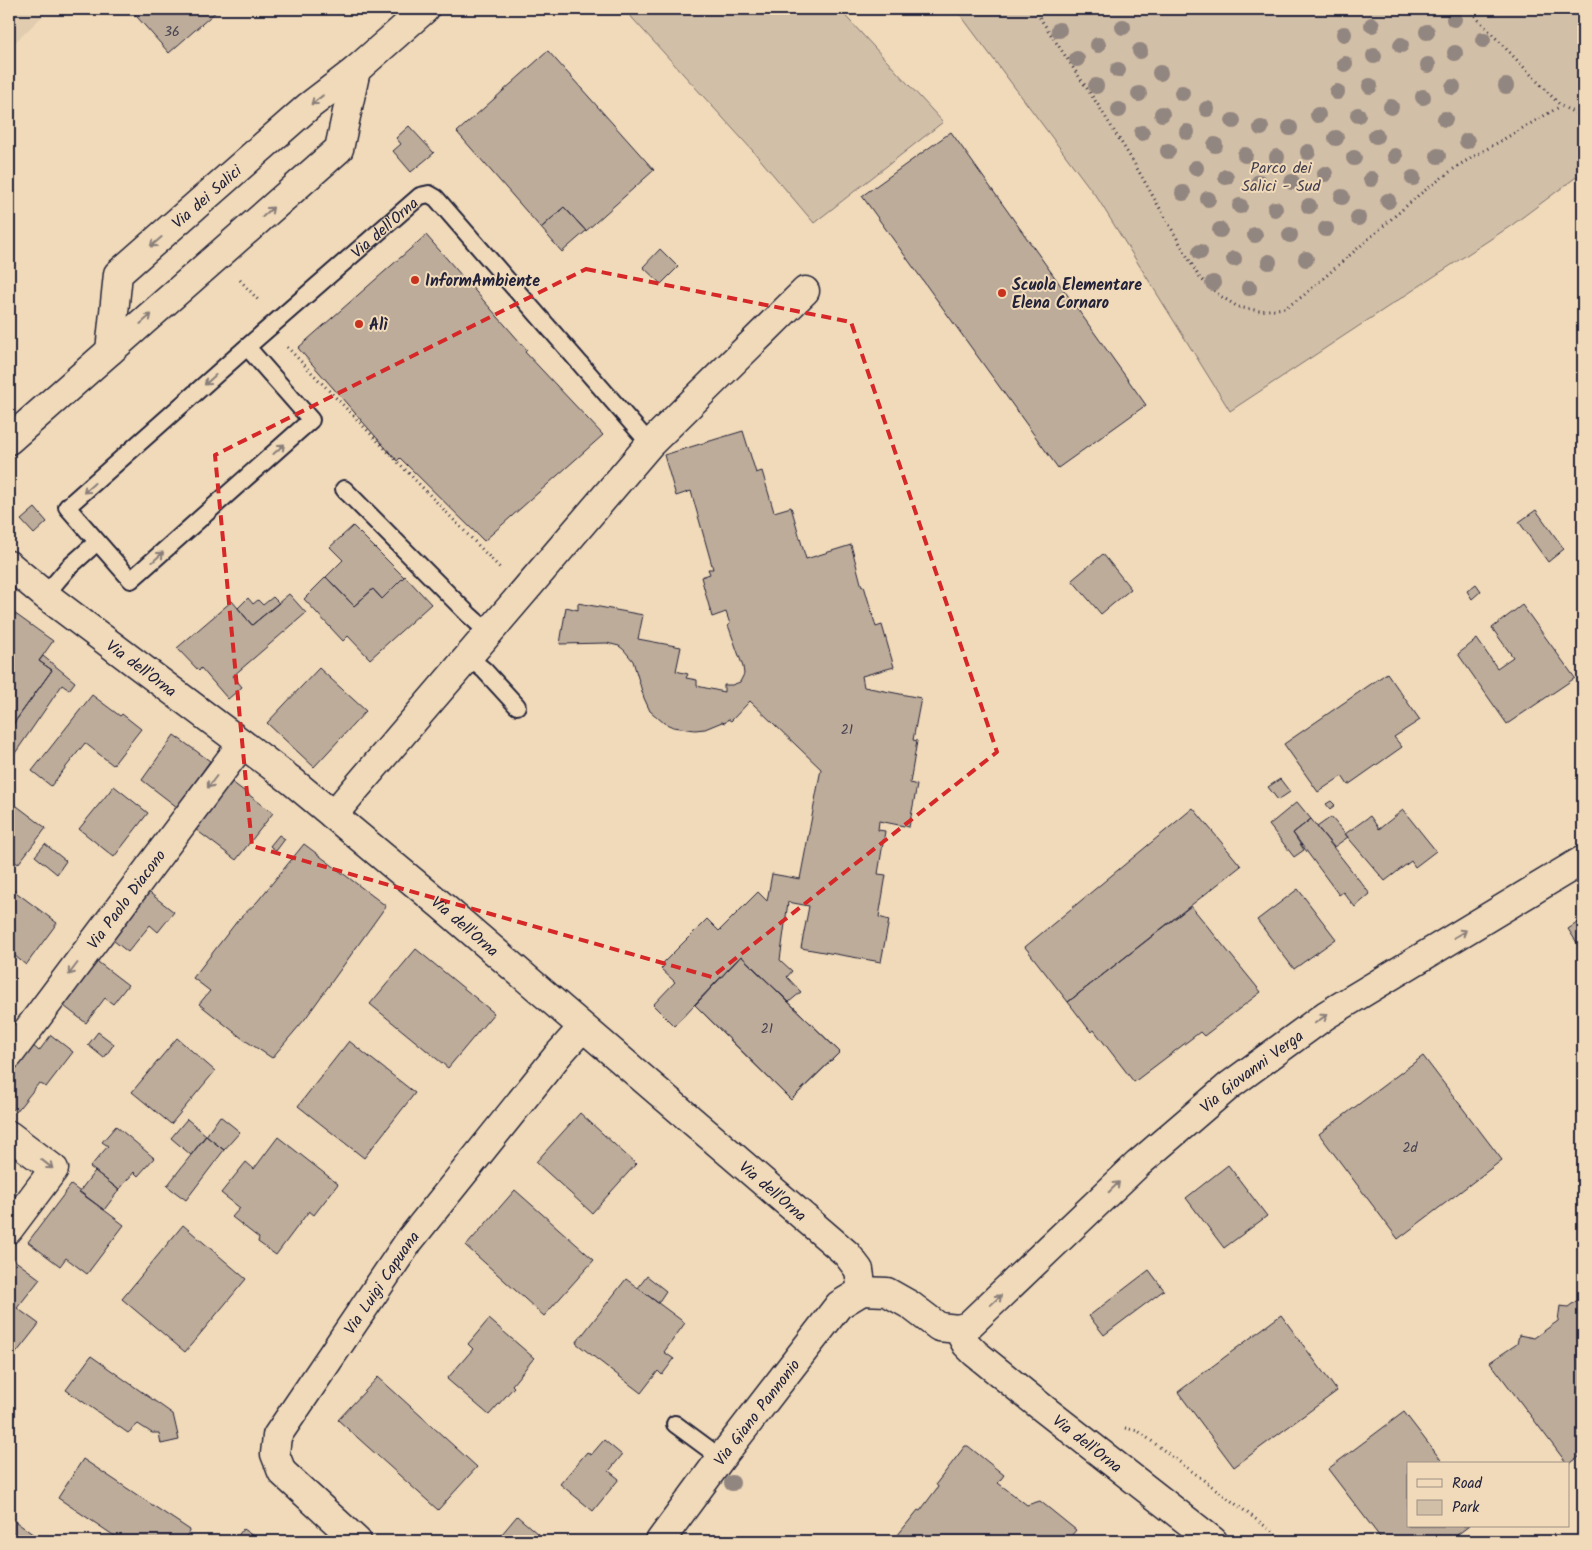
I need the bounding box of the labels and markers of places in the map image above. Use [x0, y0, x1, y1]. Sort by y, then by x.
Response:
place label: InformAmbiente [425, 269, 540, 294]
place label: Scuola Elementare Elena Cornaro [1012, 273, 1142, 316]
marker: InformAmbiente [409, 274, 421, 286]
marker: Scuola Elementare Elena Cornaro [996, 287, 1008, 299]
place label: Alì [369, 313, 388, 338]
marker: Alì [353, 318, 365, 330]

